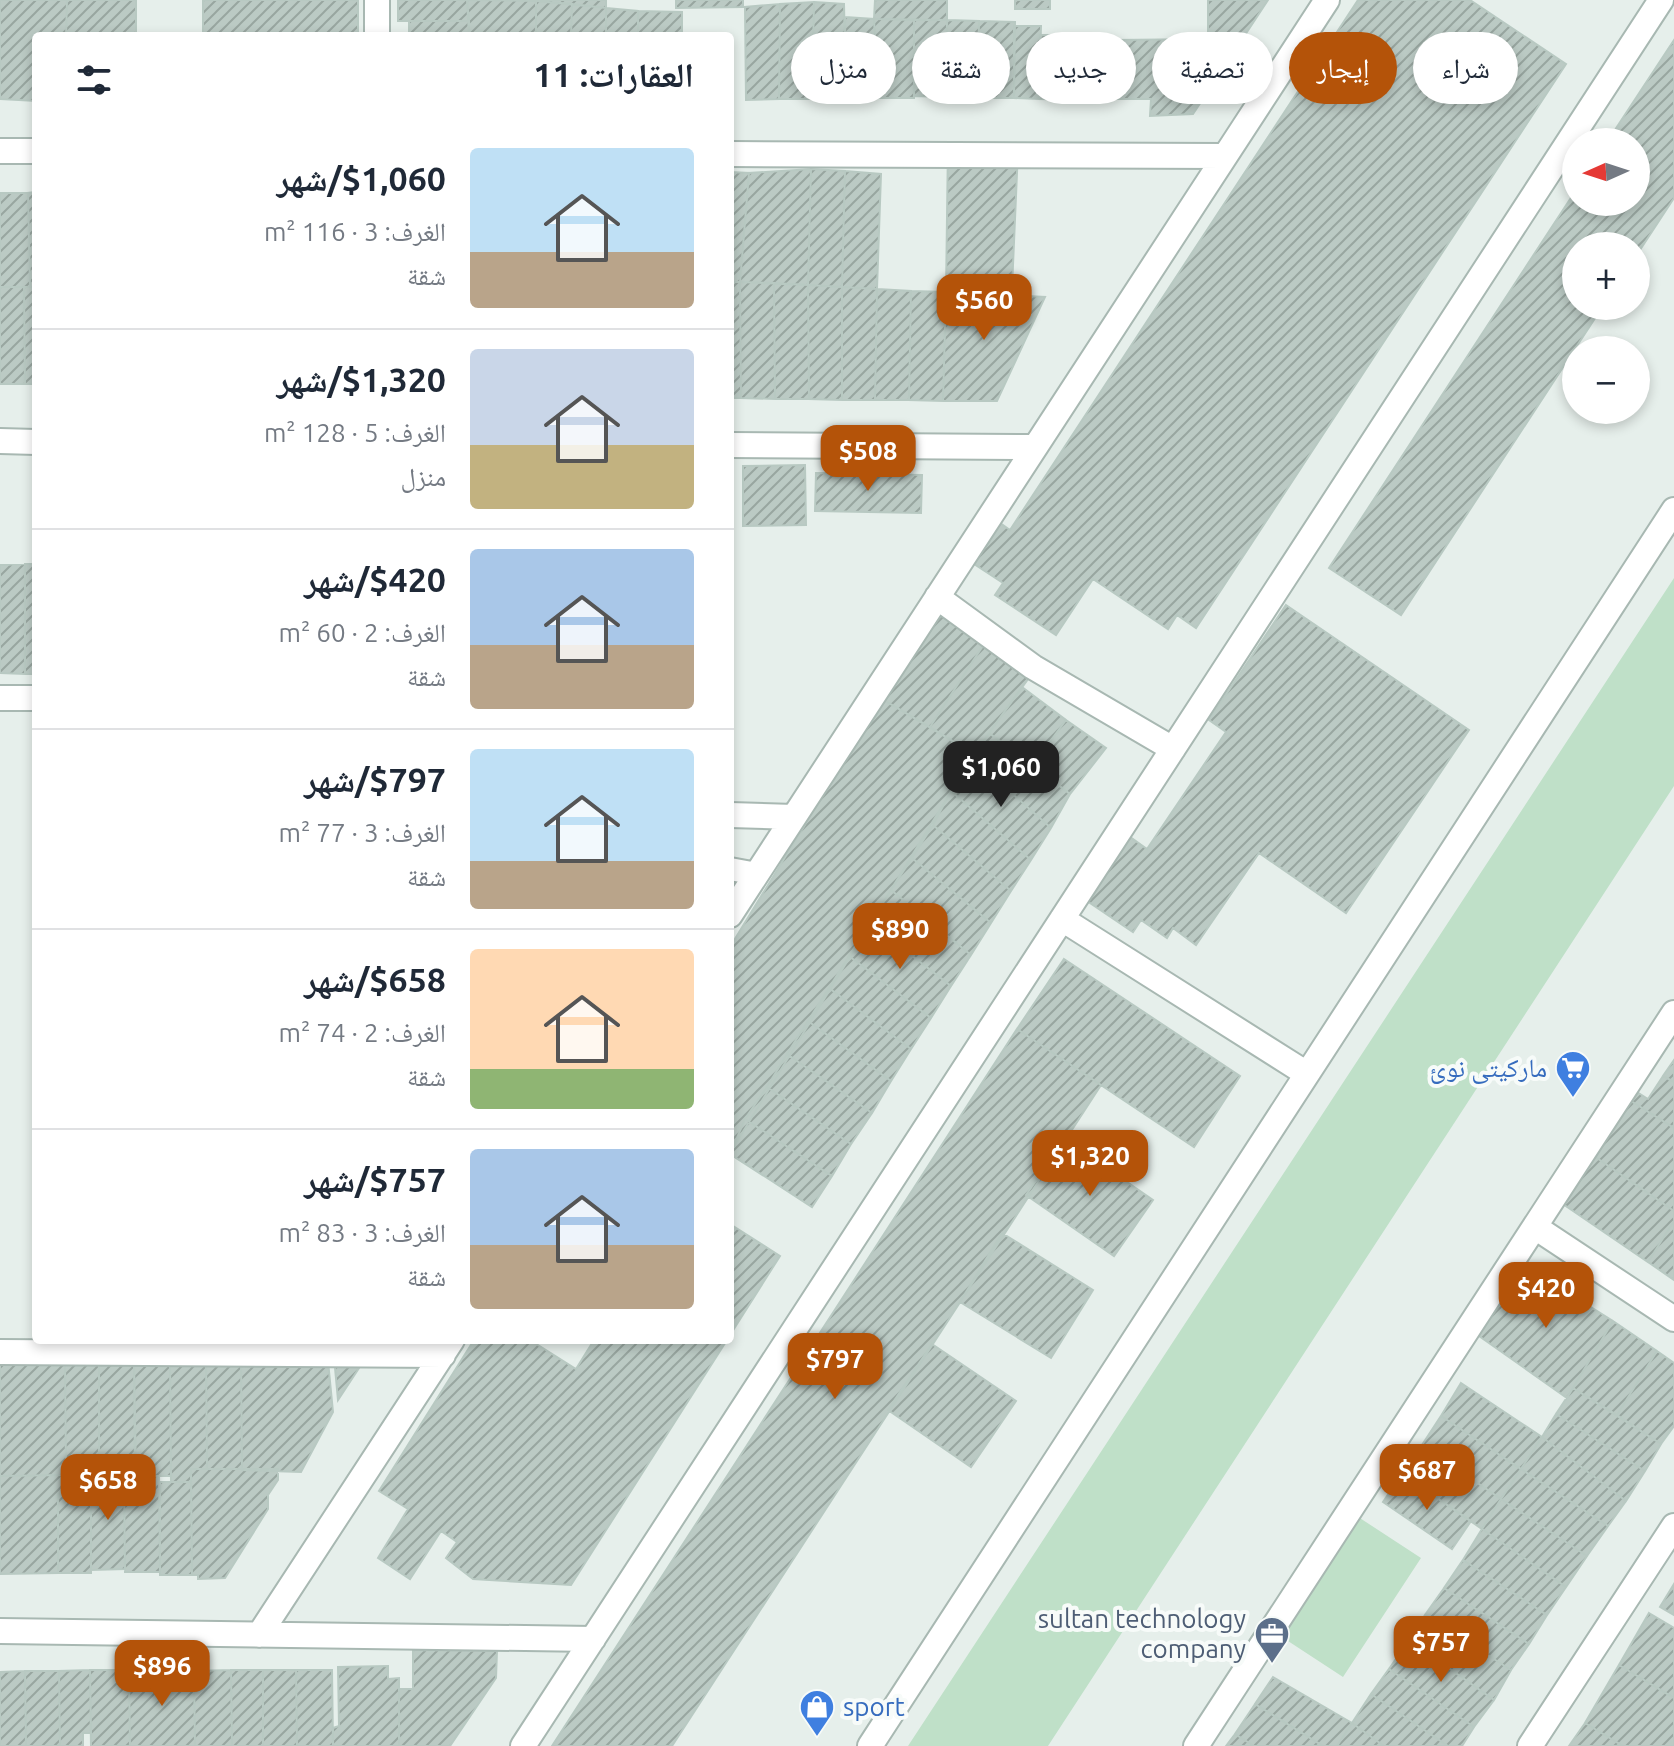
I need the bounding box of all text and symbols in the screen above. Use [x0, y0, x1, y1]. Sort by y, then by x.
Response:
chip: منزل [791, 32, 896, 104]
chip: شقة [912, 32, 1010, 104]
chip: جديد [1026, 32, 1136, 104]
chip: تصفية [1152, 32, 1273, 104]
chip: إيجار [1289, 32, 1397, 104]
chip: شراء [1413, 32, 1518, 104]
text: العقارات: 11 [533, 55, 694, 93]
icon: filters [72, 58, 116, 102]
north arrow [1562, 128, 1650, 216]
map controls [1562, 128, 1650, 424]
text: $1,060/شهر [277, 159, 446, 197]
icon: home [534, 180, 630, 276]
text: الغرف: 3 · 116 m² [264, 217, 446, 246]
button: + [1562, 232, 1650, 320]
text: شقة [407, 261, 446, 290]
pin: $560 [937, 274, 1031, 342]
text: $560 [955, 285, 1013, 314]
button: − [1562, 336, 1650, 424]
text: $1,320/شهر [277, 360, 446, 398]
icon: home [534, 381, 630, 477]
text: الغرف: 5 · 128 m² [264, 418, 446, 447]
pin: $508 [821, 425, 915, 493]
text: $508 [839, 436, 897, 465]
text: منزل [401, 462, 446, 491]
text: $420/شهر [304, 560, 446, 598]
icon: home [534, 581, 630, 677]
text: الغرف: 2 · 60 m² [279, 618, 446, 647]
text: شقة [407, 662, 446, 691]
pin: $1,060 [936, 741, 1066, 809]
text: $1,060 [961, 752, 1041, 781]
text: $797/شهر [304, 760, 446, 798]
icon: home [534, 781, 630, 877]
text: الغرف: 3 · 77 m² [279, 818, 446, 847]
text: شقة [407, 862, 446, 891]
pin: $890 [853, 903, 947, 971]
text: $890 [871, 914, 929, 943]
text: $658/شهر [304, 960, 446, 998]
icon: home [534, 981, 630, 1077]
text: الغرف: 2 · 74 m² [279, 1018, 446, 1047]
supermarket icon: مارکیتی نوئ [1554, 1049, 1592, 1099]
place label: مارکیتی نوئ [1430, 1053, 1547, 1084]
text: شقة [407, 1062, 446, 1091]
pin: $1,320 [1025, 1130, 1155, 1198]
text: $1,320 [1050, 1141, 1130, 1170]
text: $757/شهر [304, 1160, 446, 1198]
icon: home [534, 1181, 630, 1277]
text: الغرف: 3 · 83 m² [279, 1218, 446, 1247]
text: شقة [407, 1262, 446, 1291]
pin: $420 [1499, 1262, 1593, 1330]
text: $420 [1517, 1273, 1575, 1302]
pin: $797 [788, 1333, 882, 1401]
text: $797 [806, 1344, 864, 1373]
pin: $687 [1380, 1444, 1474, 1512]
pin: $658 [61, 1454, 155, 1522]
text: $687 [1398, 1455, 1456, 1484]
text: $658 [79, 1465, 137, 1494]
place label: sultan technology company [1038, 1604, 1246, 1663]
office icon: sultan technology company [1253, 1615, 1291, 1665]
pin: $757 [1394, 1616, 1488, 1684]
text: $757 [1412, 1627, 1470, 1656]
pin: $896 [115, 1640, 209, 1708]
text: $896 [133, 1651, 191, 1680]
shop icon: sport [798, 1688, 836, 1738]
place label: sport [843, 1692, 905, 1721]

